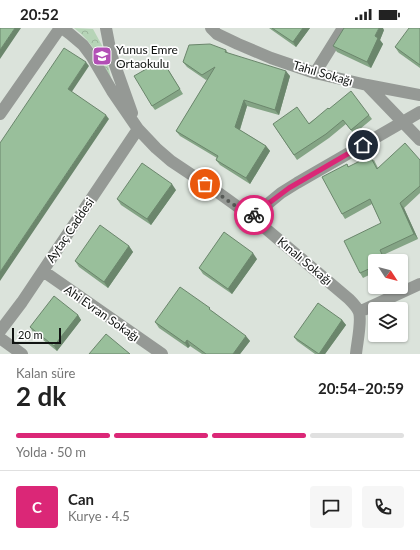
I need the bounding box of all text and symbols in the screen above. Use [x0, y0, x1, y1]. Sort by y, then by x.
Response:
text: 20:52 [20, 5, 59, 23]
place label: Yunus Emre Ortaokulu [116, 42, 178, 71]
school or university icon: Yunus Emre Ortaokulu [91, 45, 113, 67]
street label: Tahıl Sokağı [291, 57, 355, 89]
pin [346, 128, 380, 162]
icon: home [352, 134, 374, 156]
pin [188, 167, 222, 201]
icon: bag [194, 173, 216, 195]
street label: Aytaç Caddesi [43, 195, 97, 265]
courier [234, 195, 274, 235]
icon: bike [243, 204, 265, 226]
street label: Kınalı Sokağı [275, 234, 335, 288]
north arrow [368, 254, 408, 294]
map controls [368, 254, 408, 342]
street label: Ahi Evran Sokağı [62, 282, 142, 344]
button: layers [368, 302, 408, 342]
scale bar [12, 326, 61, 345]
text: 20 m [18, 328, 43, 341]
text: Kalan süre [16, 365, 75, 381]
text: 20:54–20:59 [318, 379, 404, 397]
text: 2 dk [16, 380, 66, 412]
text: Yolda · 50 m [16, 444, 86, 460]
button: chat [310, 486, 352, 528]
button: phone [362, 486, 404, 528]
text: Can [68, 490, 94, 508]
text: C [32, 498, 42, 516]
text: Kurye · 4.5 [68, 508, 130, 524]

